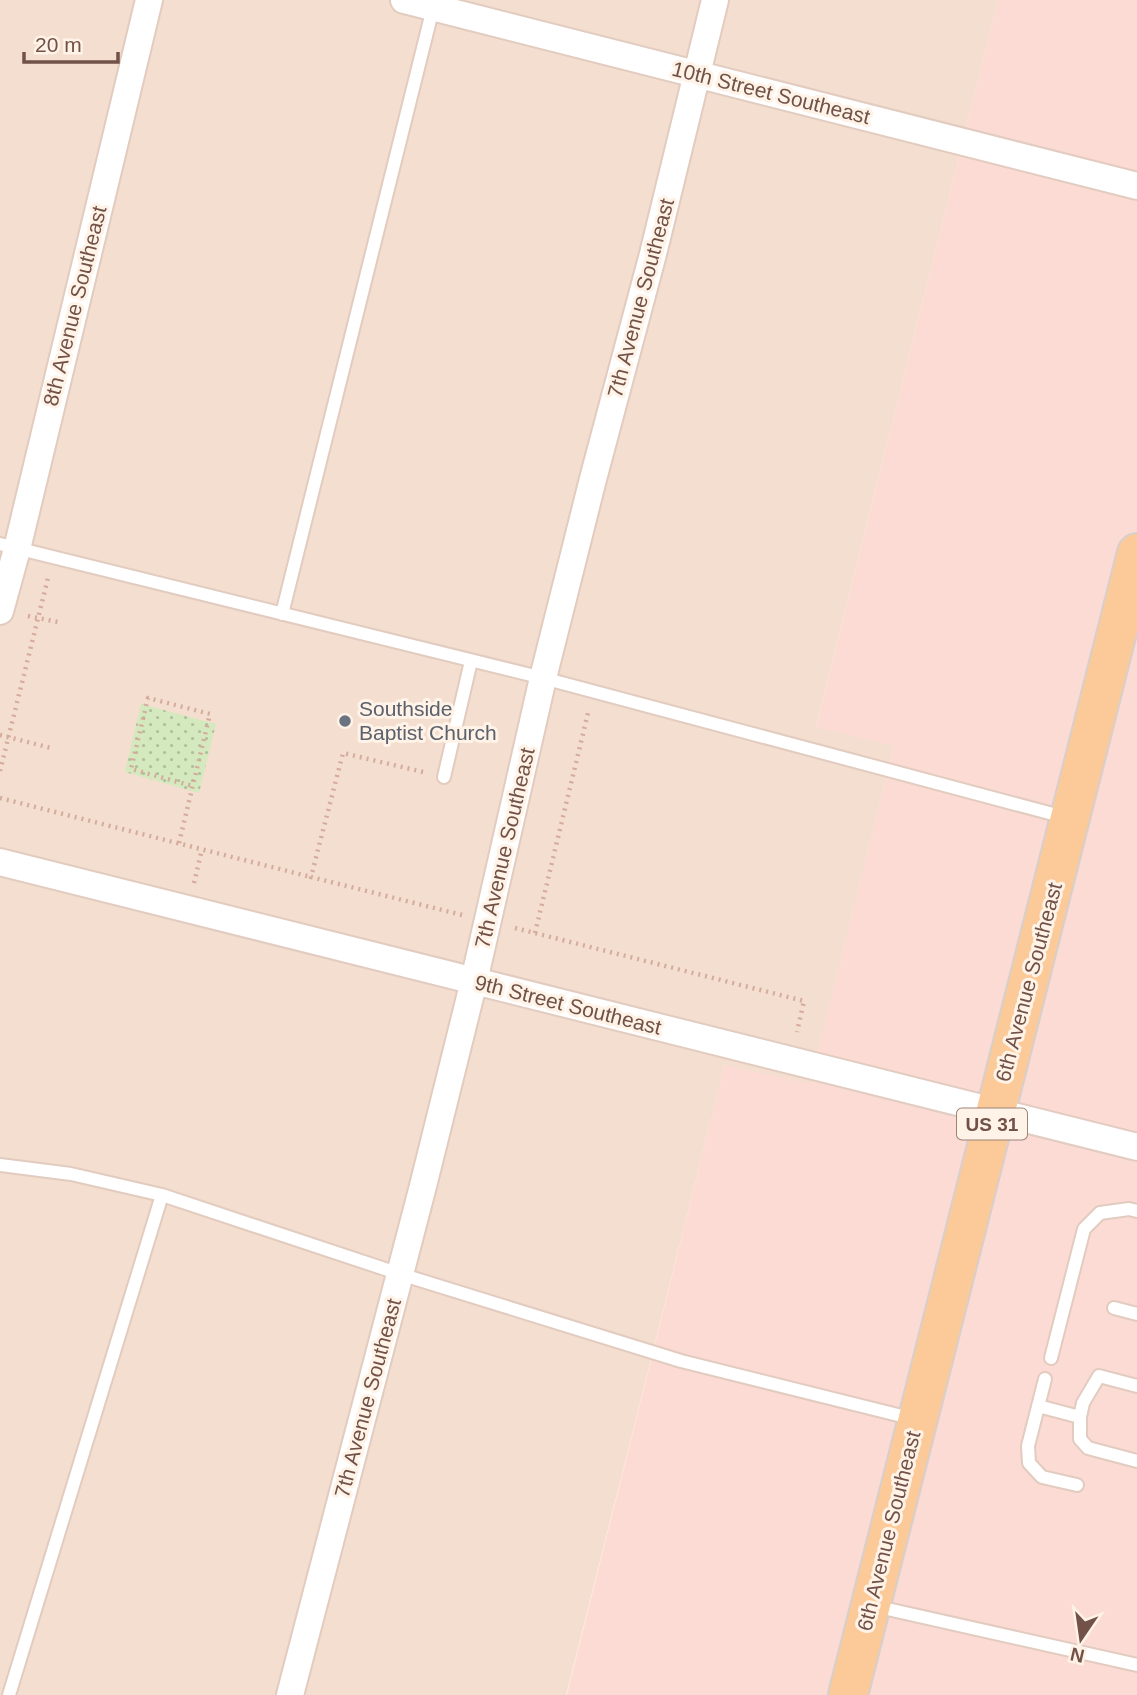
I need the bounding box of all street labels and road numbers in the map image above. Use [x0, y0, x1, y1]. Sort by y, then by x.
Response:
street label: 10th Street Southeast [670, 57, 873, 128]
street label: 7th Avenue Southeast [603, 196, 678, 400]
street label: 8th Avenue Southeast [39, 203, 111, 408]
street label: 7th Avenue Southeast [470, 745, 539, 950]
street label: 6th Avenue Southeast [991, 880, 1066, 1084]
street label: 9th Street Southeast [472, 970, 664, 1039]
road number: US 31 [957, 1108, 1027, 1140]
street label: 7th Avenue Southeast [330, 1296, 405, 1500]
street label: 6th Avenue Southeast [853, 1428, 925, 1633]

